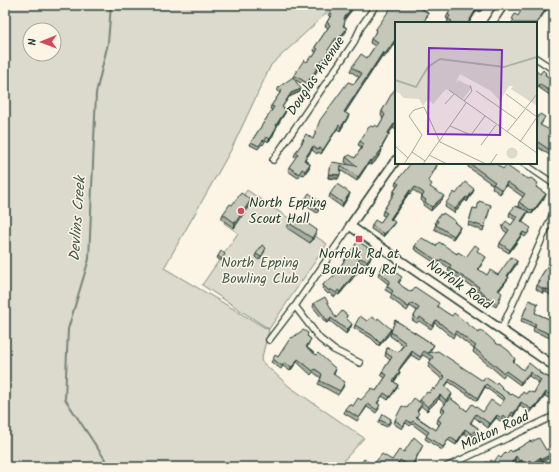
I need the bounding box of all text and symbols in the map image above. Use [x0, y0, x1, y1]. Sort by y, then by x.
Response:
north arrow [22, 22, 62, 62]
inset map [395, 22, 537, 164]
street label: Douglas Avenue [281, 31, 351, 120]
text: N [24, 38, 42, 46]
water label: Devlins Creek [63, 174, 93, 262]
place label: North Epping Scout Hall [249, 192, 327, 230]
marker: North Epping Scout Hall [236, 206, 246, 216]
marker: Norfolk Rd at Boundary Rd [354, 234, 364, 244]
place label: Norfolk Rd at Boundary Rd [319, 243, 400, 281]
park label: North Epping Bowling Club [221, 252, 299, 290]
street label: Norfolk Road [422, 254, 497, 316]
street label: Malton Road [457, 405, 534, 457]

